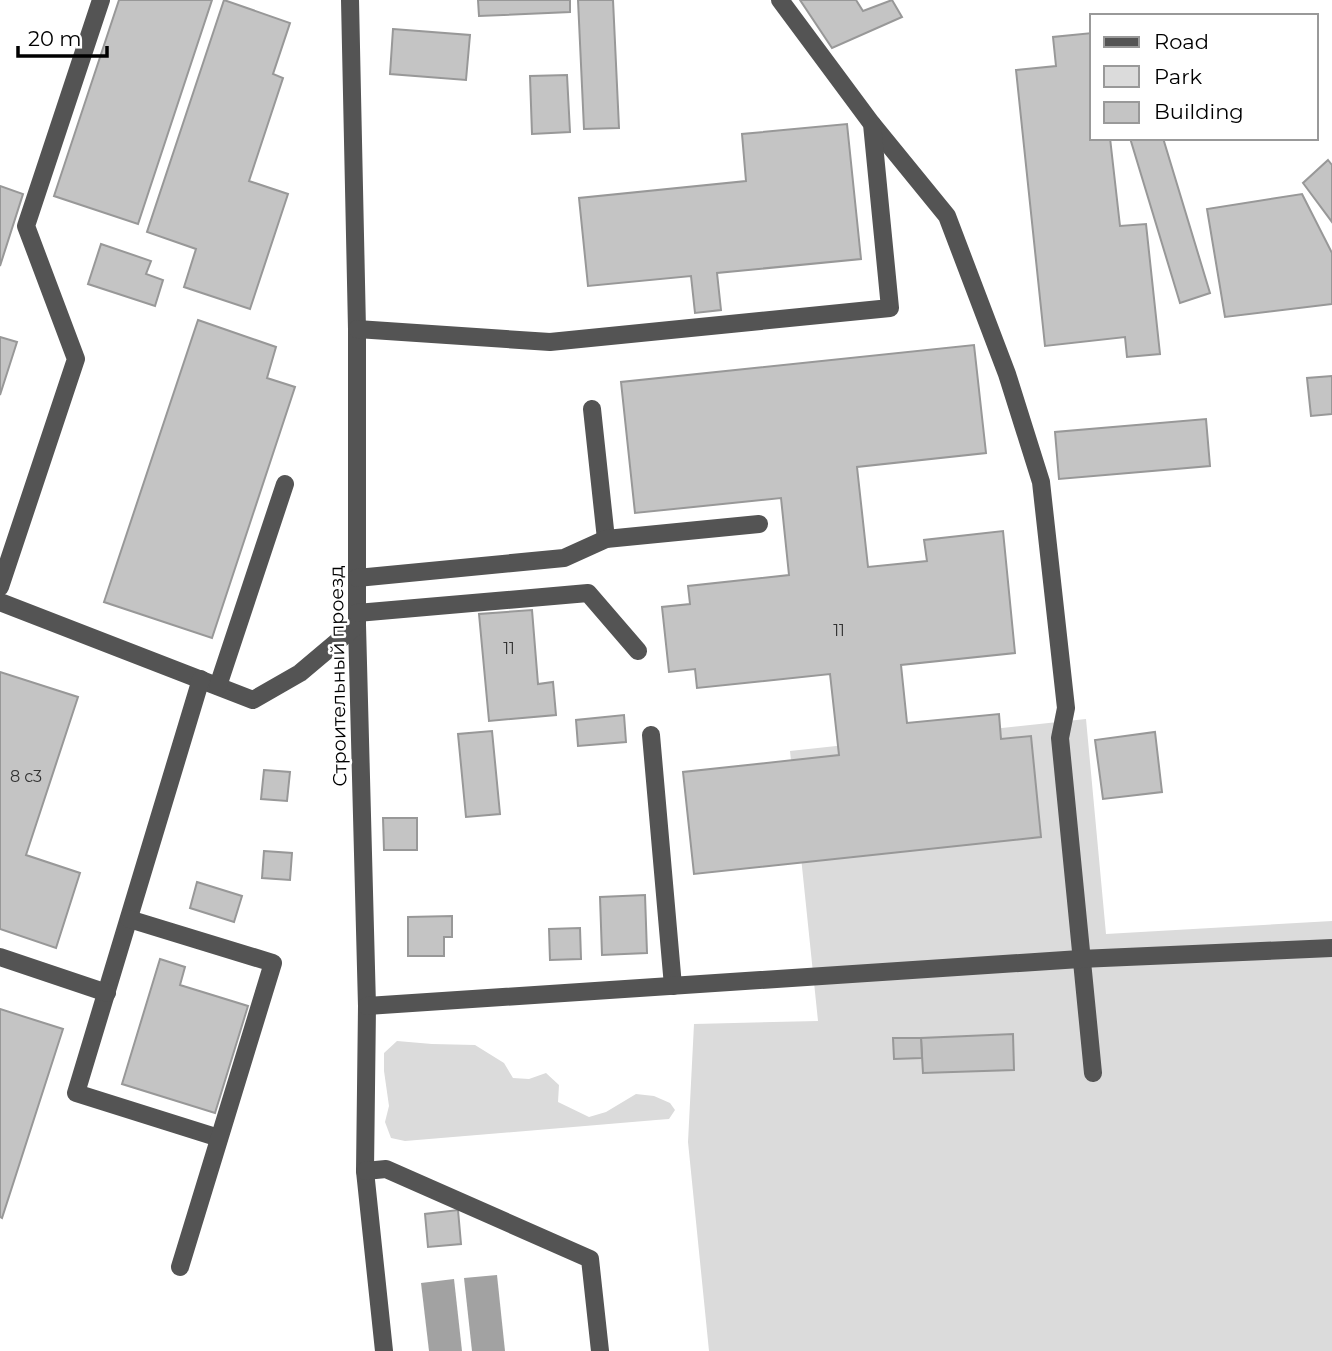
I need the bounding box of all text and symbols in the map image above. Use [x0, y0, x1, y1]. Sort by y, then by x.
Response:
scale bar [18, 14, 107, 58]
legend [1090, 14, 1318, 140]
text: 20 m [28, 26, 82, 51]
text: Road [1154, 29, 1209, 54]
text: Park [1154, 64, 1202, 89]
text: Building [1154, 99, 1244, 124]
street label: Строительный проезд [325, 565, 351, 787]
house number: 11 [833, 621, 845, 640]
house number: 11 [503, 639, 515, 658]
house number: 8 с3 [10, 767, 42, 786]

